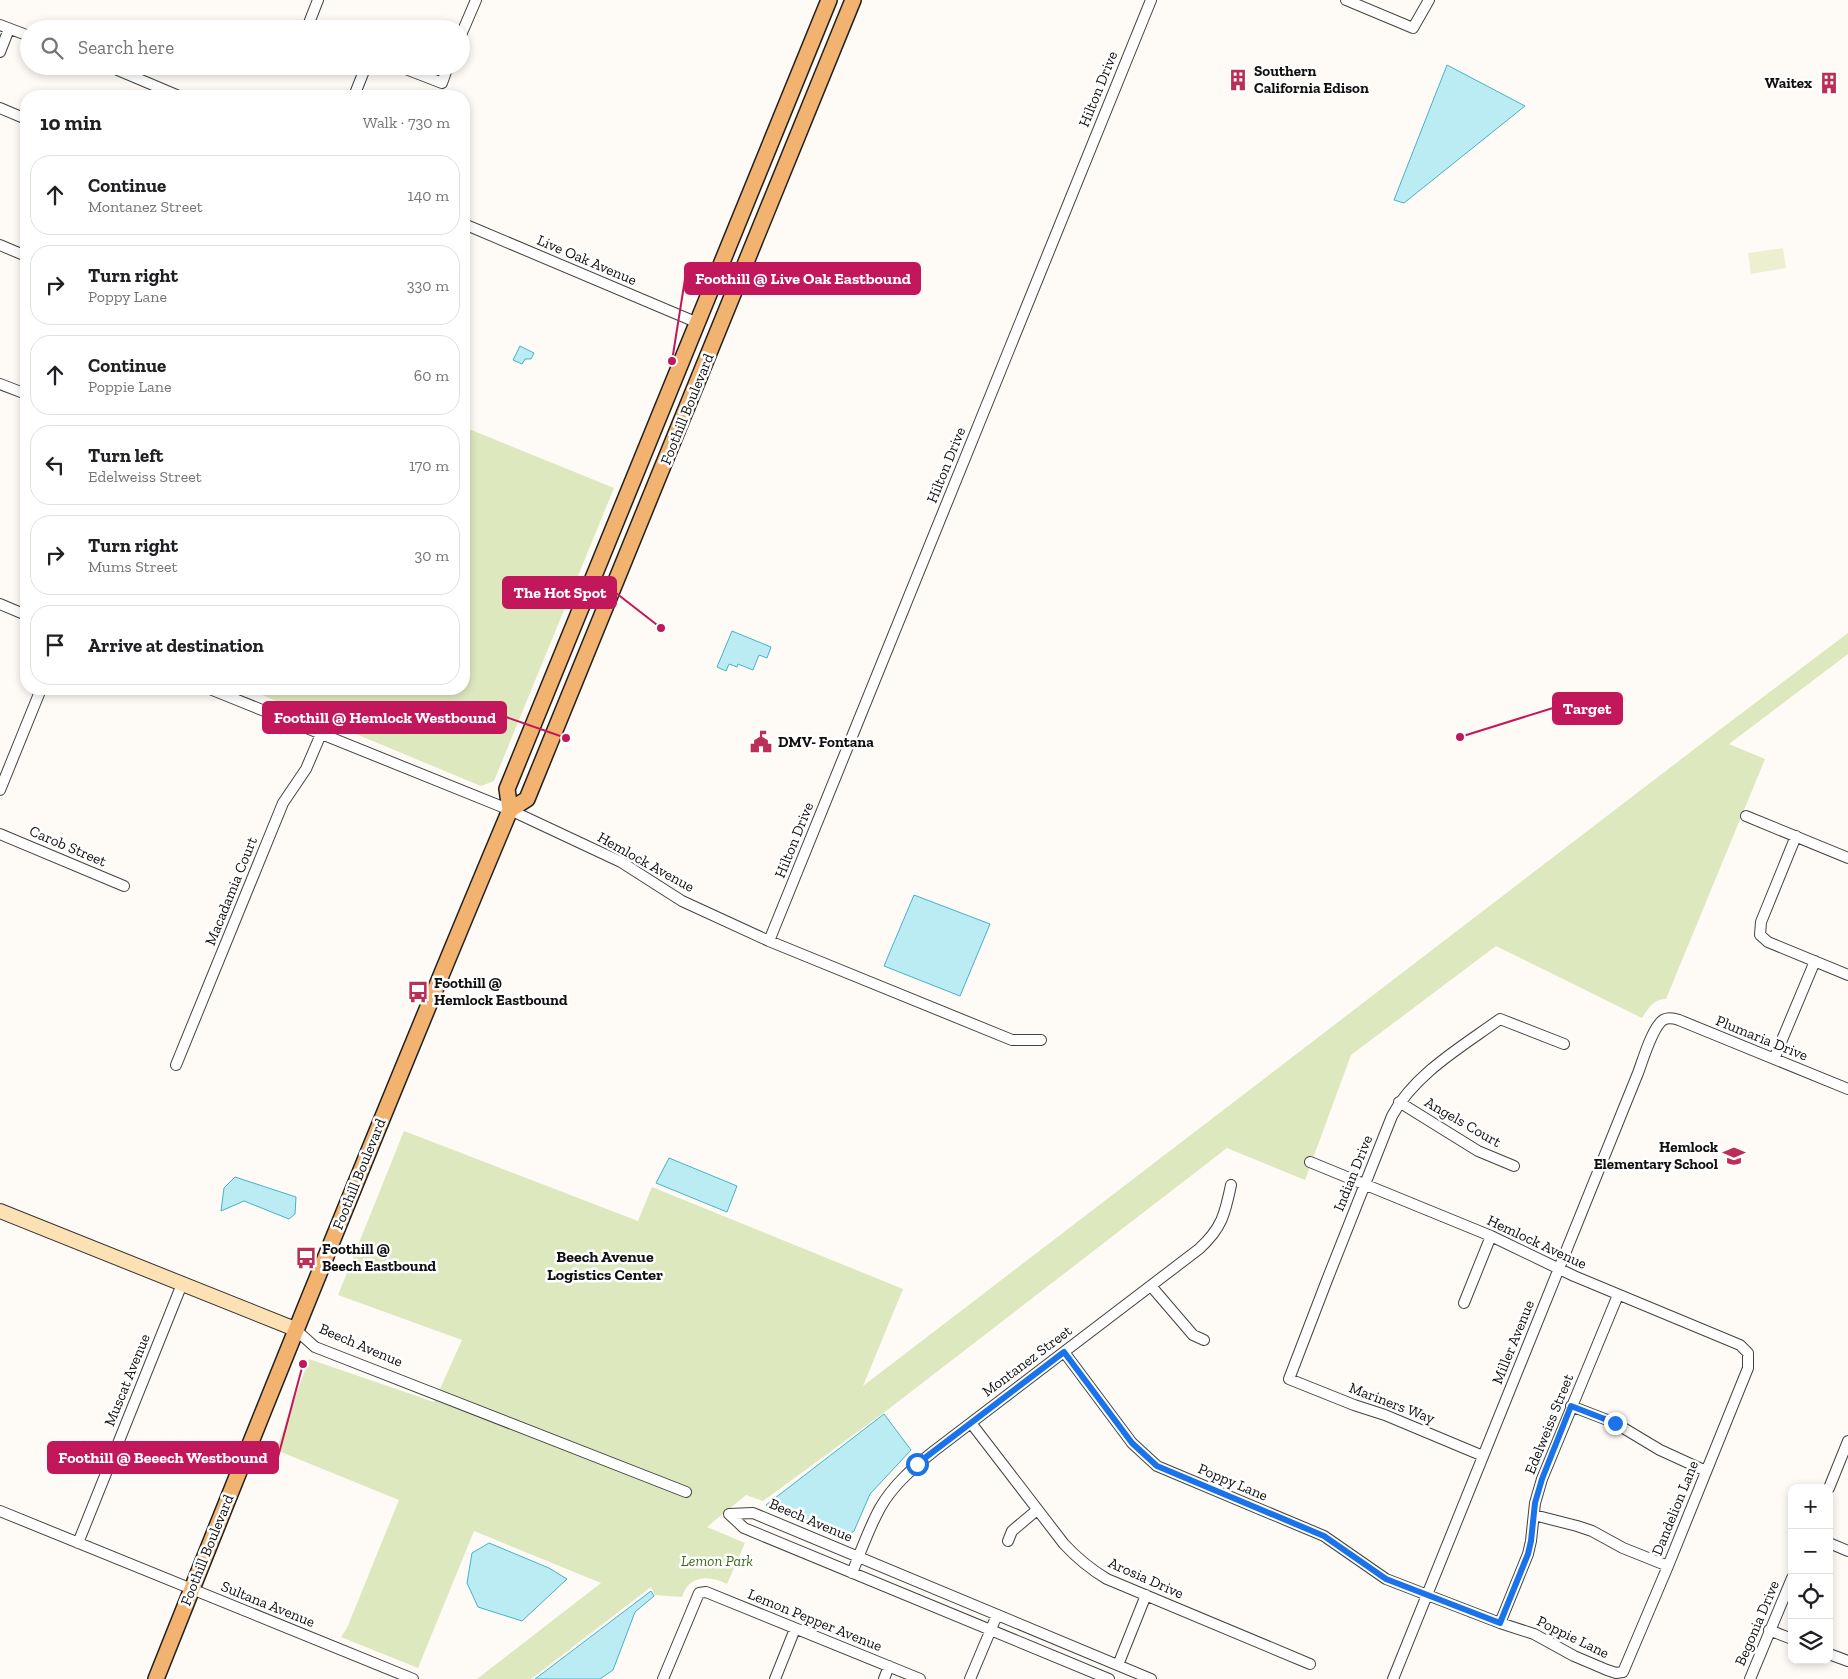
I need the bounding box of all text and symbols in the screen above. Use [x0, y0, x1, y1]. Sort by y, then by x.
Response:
search box [20, 20, 470, 75]
icon: search [38, 34, 66, 62]
text: Search here [78, 36, 174, 59]
street label: Hilton Drive [1075, 48, 1121, 130]
place label: Southern California Edison [1254, 62, 1369, 97]
building icon: Southern California Edison [1225, 67, 1251, 93]
building icon: Waitex [1816, 70, 1842, 96]
place label: Waitex [1765, 74, 1812, 92]
text: 10 min [40, 110, 102, 135]
text: Walk · 730 m [363, 113, 450, 132]
text: Continue [88, 174, 166, 197]
icon: ahead [41, 181, 69, 209]
text: 140 m [408, 186, 449, 205]
text: Montanez Street [88, 197, 203, 216]
street label: Live Oak Avenue [535, 231, 639, 289]
callout: Foothill @ Live Oak Eastbound [685, 263, 920, 294]
text: Turn right [88, 264, 178, 287]
text: Foothill @ Live Oak Eastbound [695, 269, 911, 288]
icon: right [41, 271, 69, 299]
text: 330 m [407, 276, 449, 295]
text: Poppy Lane [88, 287, 167, 306]
street label: Foothill Boulevard [656, 350, 718, 467]
text: Continue [88, 354, 166, 377]
icon: ahead [41, 361, 69, 389]
text: 60 m [414, 366, 449, 385]
text: Poppie Lane [88, 377, 171, 396]
street label: Hilton Drive [923, 424, 969, 506]
text: Turn left [88, 444, 163, 467]
icon: left [41, 451, 69, 479]
text: 170 m [409, 456, 449, 475]
text: Edelweiss Street [88, 467, 202, 486]
text: Turn right [88, 534, 178, 557]
icon: right [41, 541, 69, 569]
text: 30 m [415, 546, 449, 565]
text: Mums Street [88, 557, 177, 576]
callout: The Hot Spot [503, 577, 616, 608]
text: The Hot Spot [514, 583, 607, 602]
icon: arrive [41, 631, 69, 659]
text: Arrive at destination [88, 634, 264, 657]
callout: Target [1553, 693, 1622, 724]
text: Target [1563, 699, 1612, 718]
callout: Foothill @ Hemlock Westbound [263, 702, 506, 733]
text: Foothill @ Hemlock Westbound [274, 708, 496, 727]
public building icon: DMV- Fontana [748, 729, 774, 755]
place label: DMV- Fontana [778, 733, 874, 751]
street label: Hilton Drive [771, 799, 817, 881]
street label: Carob Street [27, 822, 110, 870]
street label: Hemlock Avenue [594, 828, 698, 896]
street label: Macadamia Court [201, 834, 261, 948]
place label: Foothill @ Hemlock Eastbound [434, 974, 568, 1009]
bus stop icon: Foothill @ Hemlock Eastbound [405, 979, 431, 1005]
street label: Plumaria Drive [1713, 1011, 1811, 1065]
street label: Angels Court [1422, 1093, 1505, 1151]
street label: Foothill Boulevard [328, 1115, 390, 1232]
street label: Indian Drive [1330, 1132, 1376, 1214]
place label: Hemlock Elementary School [1594, 1138, 1719, 1173]
school or university icon: Hemlock Elementary School [1721, 1143, 1747, 1169]
street label: Hemlock Avenue [1484, 1211, 1590, 1273]
place label: Foothill @ Beech Eastbound [322, 1240, 437, 1275]
bus stop icon: Foothill @ Beech Eastbound [293, 1245, 319, 1271]
district label: Beech Avenue Logistics Center [547, 1247, 663, 1284]
street label: Miller Avenue [1488, 1297, 1538, 1387]
street label: Beech Avenue [317, 1319, 405, 1371]
street label: Montanez Street [979, 1321, 1076, 1401]
street label: Muscat Avenue [100, 1331, 154, 1429]
street label: Edelweiss Street [1521, 1371, 1577, 1477]
street label: Mariners Way [1347, 1378, 1438, 1428]
route end [1604, 1412, 1627, 1435]
callout: Foothill @ Beeech Westbound [48, 1442, 278, 1473]
text: Foothill @ Beeech Westbound [58, 1448, 268, 1467]
route start [906, 1453, 929, 1476]
street label: Dandelion Lane [1648, 1458, 1702, 1558]
street label: Poppy Lane [1195, 1459, 1271, 1505]
map controls [1788, 1484, 1833, 1664]
button: + [1788, 1484, 1833, 1529]
street label: Foothill Boulevard [176, 1491, 238, 1608]
street label: Beech Avenue [767, 1494, 855, 1546]
button: − [1788, 1529, 1833, 1574]
park label: Lemon Park [681, 1552, 753, 1570]
street label: Arosia Drive [1106, 1553, 1186, 1603]
button: locate [1788, 1574, 1833, 1619]
street label: Sultana Avenue [218, 1577, 318, 1631]
street label: Begonia Drive [1731, 1578, 1783, 1668]
street label: Lemon Pepper Avenue [745, 1585, 885, 1655]
street label: Poppie Lane [1534, 1612, 1612, 1662]
button: layers [1788, 1619, 1833, 1664]

